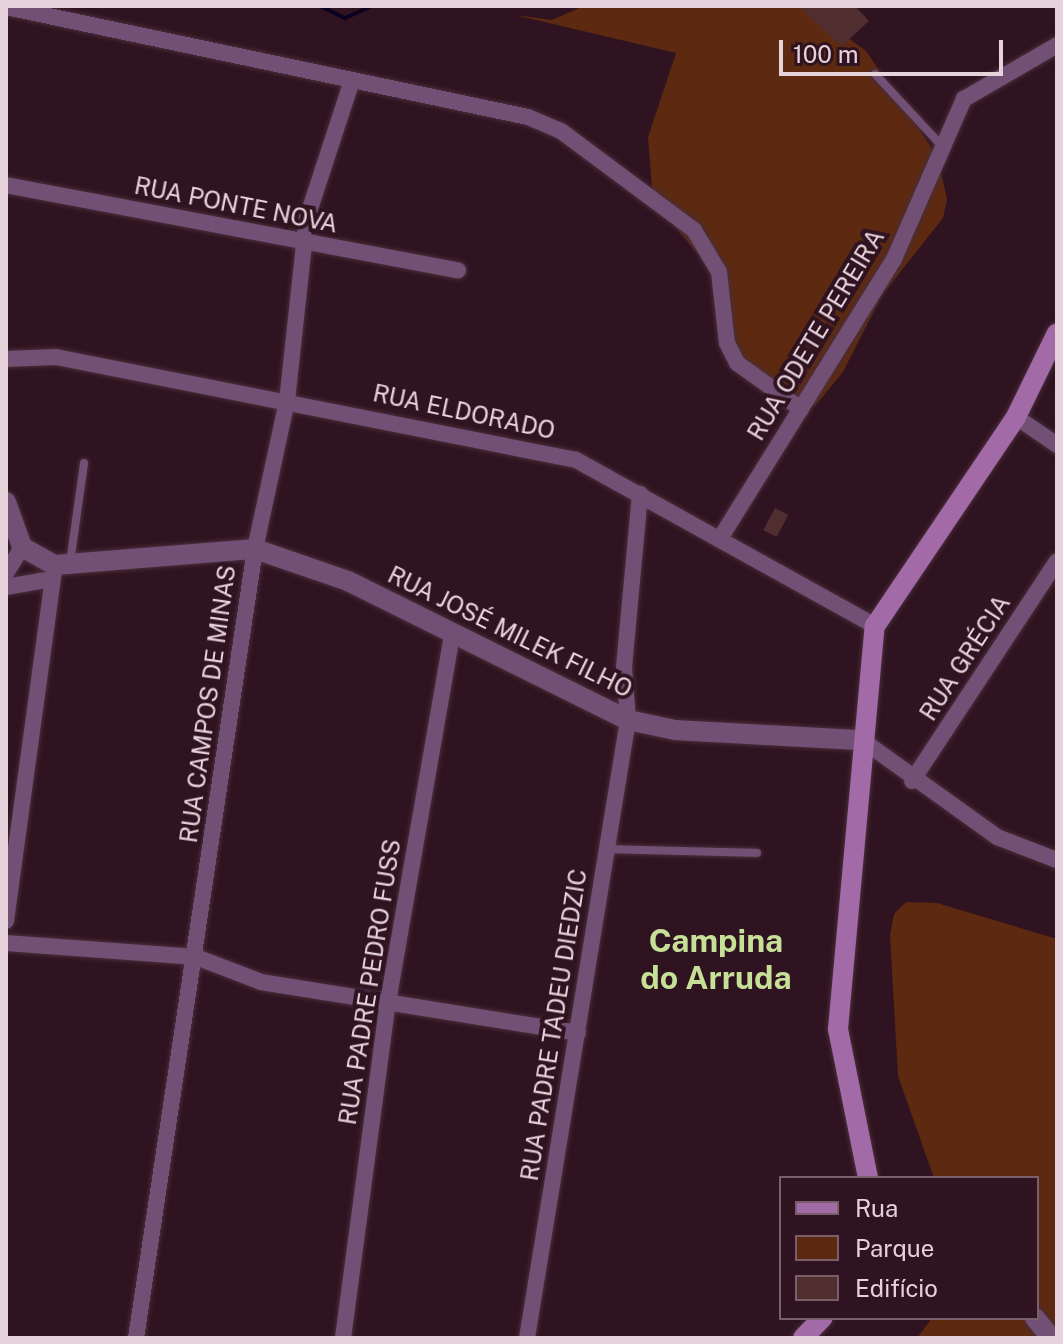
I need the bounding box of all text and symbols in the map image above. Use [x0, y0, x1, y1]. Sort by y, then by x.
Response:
scale bar [783, 24, 1007, 74]
text: 100 m [793, 40, 859, 68]
street label: RUA PONTE NOVA [132, 171, 340, 239]
street label: RUA ODETE PEREIRA [742, 224, 890, 446]
street label: RUA ELDORADO [370, 379, 558, 445]
street label: RUA JOSÉ MILEK FILHO [383, 560, 637, 704]
street label: RUA CAMPOS DE MINAS [174, 563, 242, 845]
street label: RUA GRÉCIA [914, 590, 1016, 726]
street label: RUA PADRE PEDRO FUSS [333, 837, 407, 1127]
street label: RUA PADRE TADEU DIEDZIC [515, 867, 593, 1183]
district label: Campina do Arruda [640, 923, 792, 998]
legend [779, 1176, 1039, 1320]
text: Rua [855, 1194, 898, 1222]
text: Parque [855, 1234, 934, 1262]
text: Edifício [855, 1274, 938, 1302]

